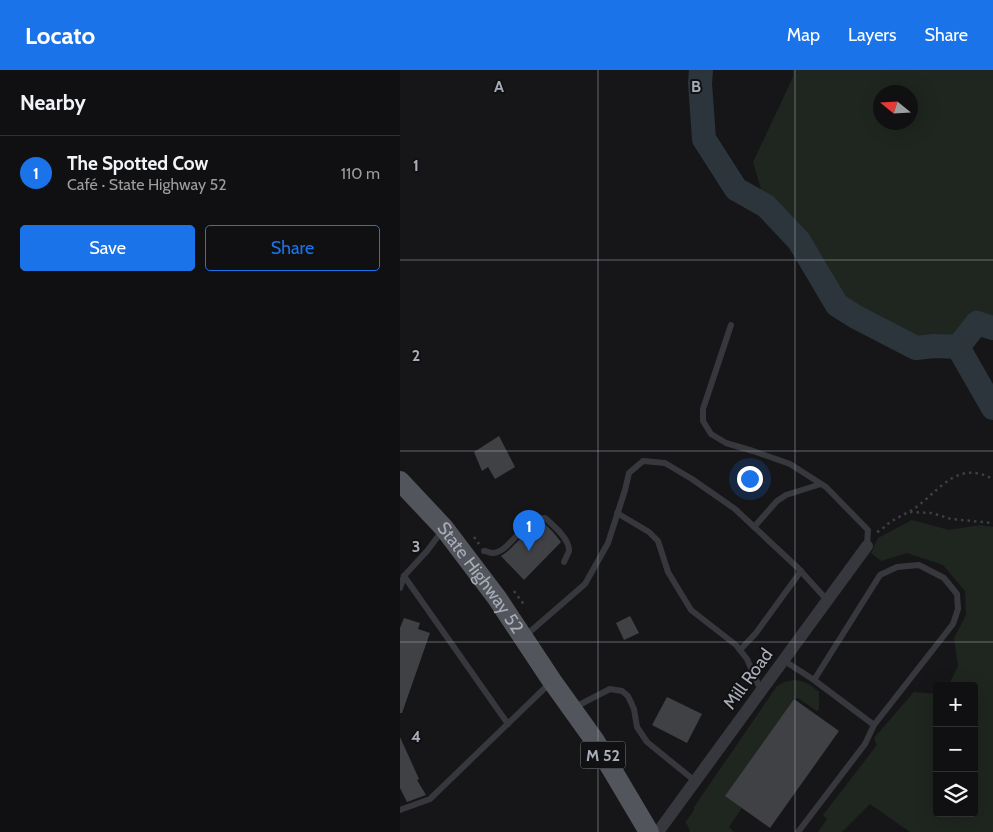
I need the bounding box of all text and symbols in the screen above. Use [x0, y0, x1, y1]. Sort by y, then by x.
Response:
text: Locato [25, 21, 95, 50]
text: Map [787, 24, 820, 46]
text: Layers [848, 24, 897, 46]
text: Share [925, 24, 968, 46]
text: A [494, 77, 504, 96]
text: B [691, 77, 701, 96]
north arrow [873, 85, 918, 130]
text: Nearby [20, 90, 86, 115]
text: The Spotted Cow [67, 152, 208, 175]
text: 1 [413, 156, 419, 175]
text: 1 [33, 164, 39, 183]
text: 110 m [341, 164, 380, 183]
text: Café · State Highway 52 [67, 175, 227, 194]
button: Save [20, 225, 195, 271]
button: Share [205, 225, 380, 271]
text: 2 [412, 346, 420, 365]
your location [737, 466, 763, 492]
pin: 1 [513, 510, 545, 551]
street label: State Highway 52 [432, 518, 528, 638]
text: 3 [412, 537, 420, 556]
street label: Mill Road [719, 644, 777, 714]
map controls [933, 682, 978, 817]
button: + [933, 682, 978, 727]
text: 4 [411, 727, 421, 746]
button: − [933, 727, 978, 772]
road number: M 52 [580, 742, 626, 768]
button: layers [933, 772, 978, 817]

